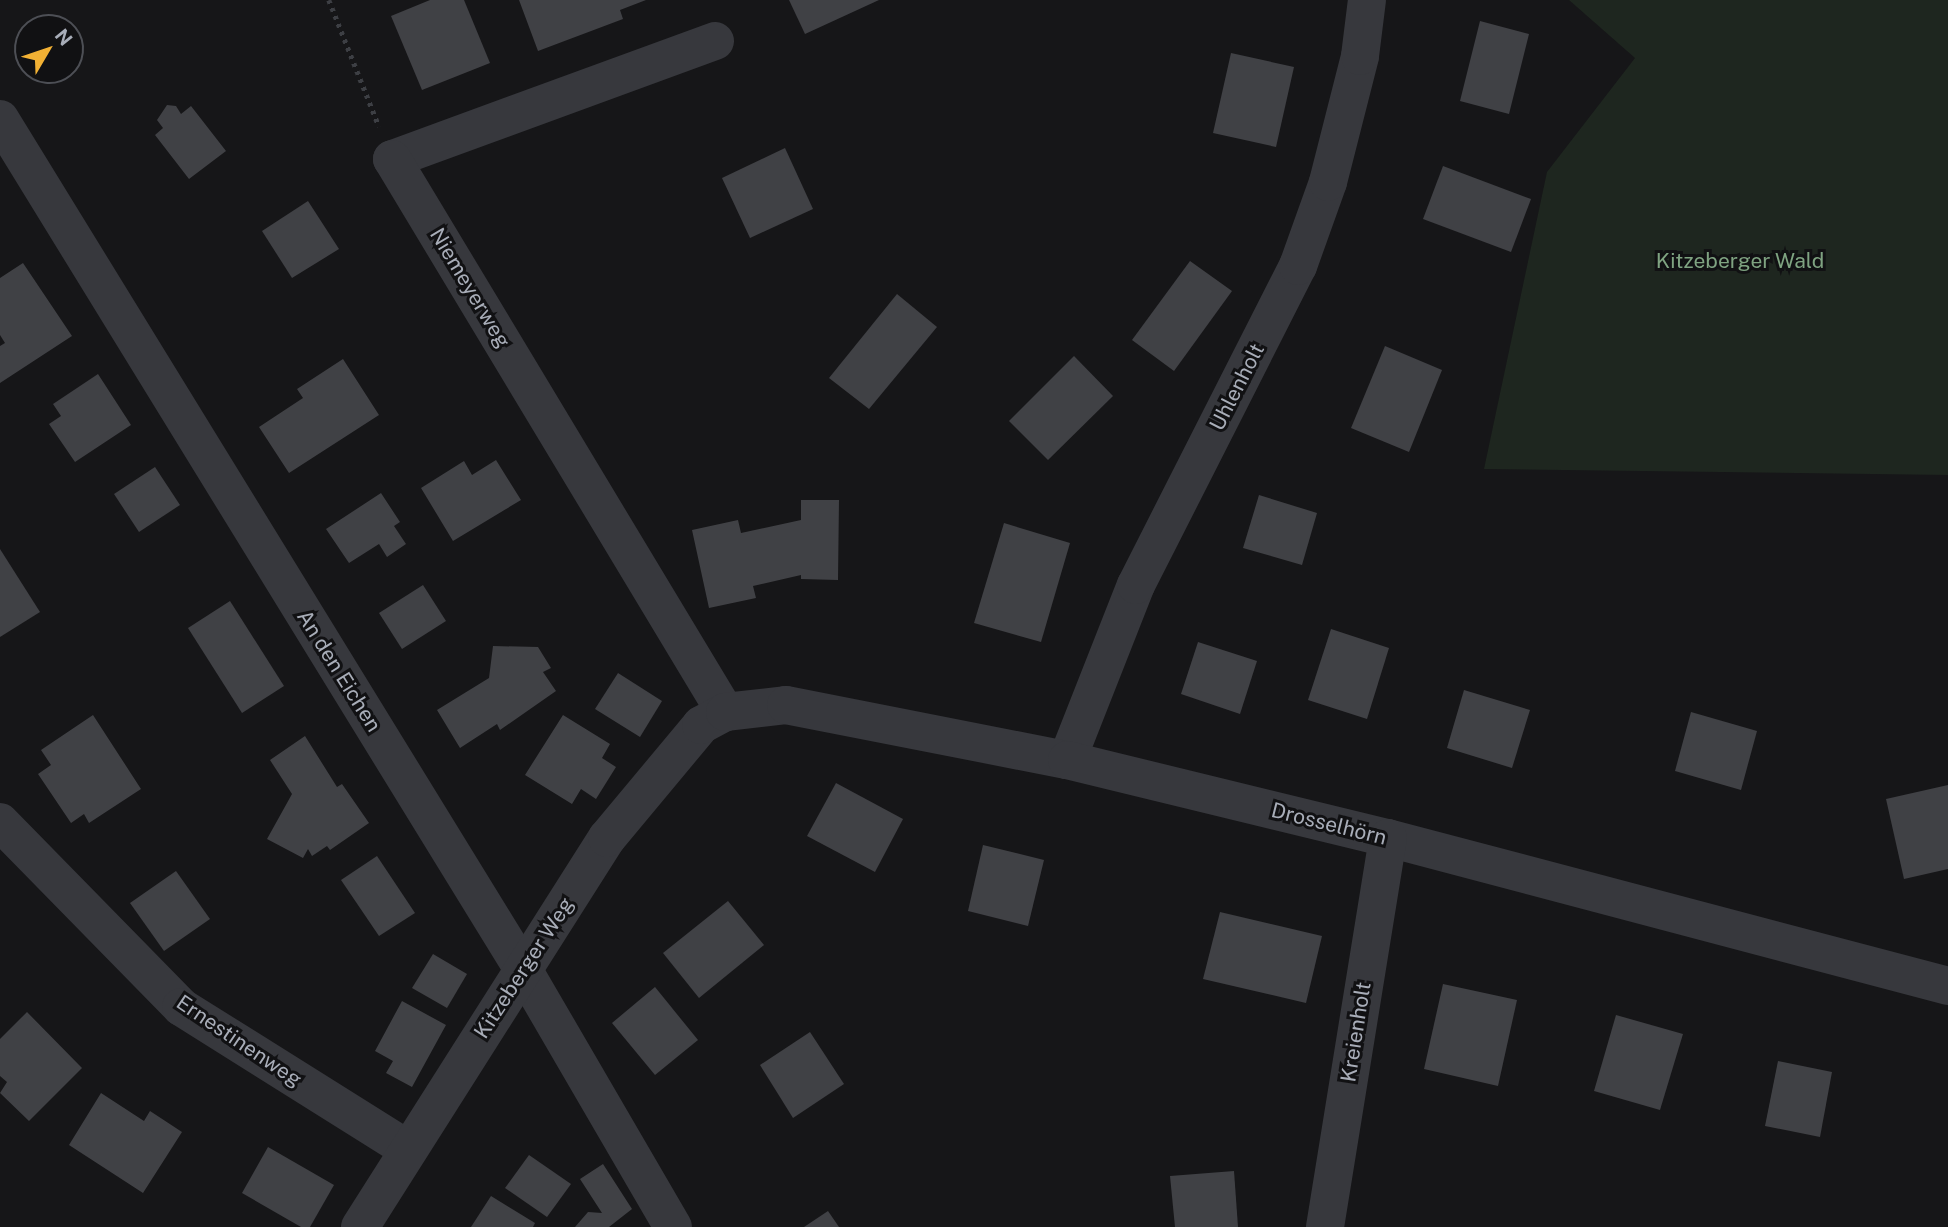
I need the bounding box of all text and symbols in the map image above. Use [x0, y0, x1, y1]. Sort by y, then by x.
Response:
north arrow [14, 14, 84, 84]
text: N [51, 24, 77, 50]
street label: Niemeyerweg [424, 224, 516, 352]
park label: Kitzeberger Wald [1656, 248, 1824, 274]
street label: Uhlenholt [1204, 339, 1270, 435]
street label: An den Eichen [291, 605, 387, 737]
street label: Drosselhörn [1269, 797, 1389, 851]
street label: Kitzeberger Weg [469, 892, 579, 1044]
street label: Kreienholt [1336, 980, 1376, 1084]
street label: Ernestinenweg [172, 990, 306, 1092]

